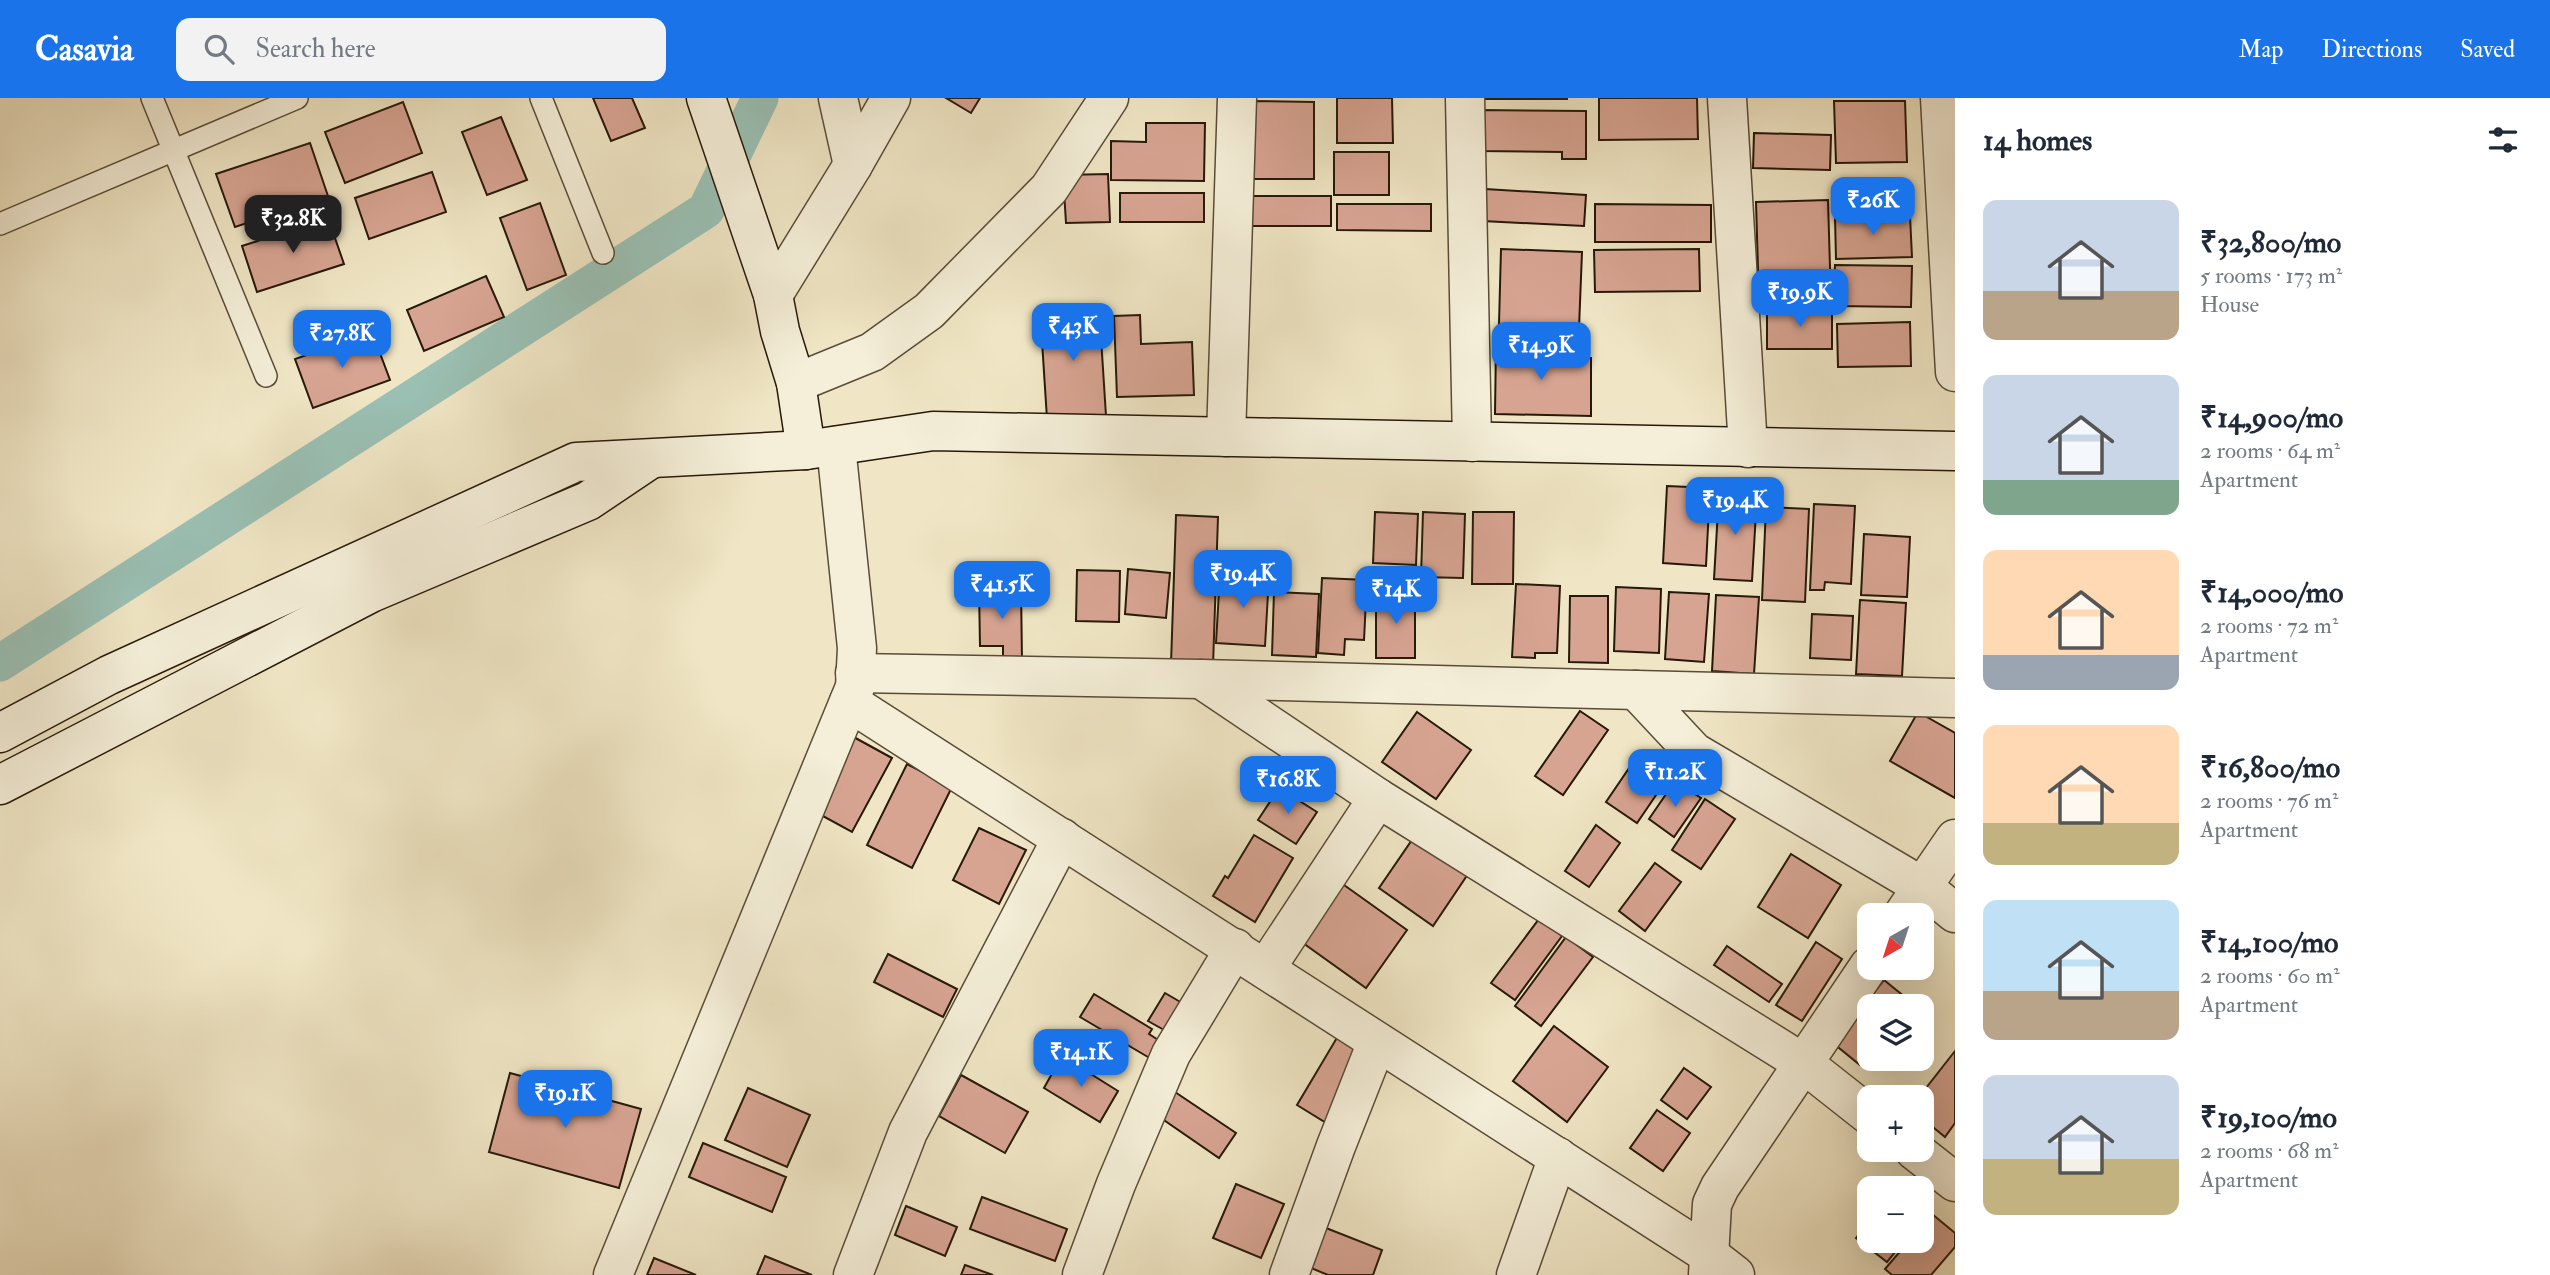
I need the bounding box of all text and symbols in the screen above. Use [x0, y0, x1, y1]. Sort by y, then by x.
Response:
search box [176, 18, 666, 81]
text: Casavia [35, 29, 134, 70]
icon: search [200, 30, 238, 68]
text: Search here [256, 33, 376, 65]
text: Map [2238, 34, 2283, 65]
text: Directions [2321, 34, 2422, 65]
text: Saved [2460, 34, 2515, 65]
icon: filters [2484, 121, 2522, 159]
text: 14 homes [1983, 122, 2092, 159]
pin: ₹26K [1832, 178, 1914, 237]
text: ₹26K [1847, 185, 1899, 214]
pin: ₹32.8K [236, 195, 350, 255]
text: ₹32.8K [261, 203, 325, 232]
text: ₹32,800/mo [2200, 224, 2341, 261]
icon: home [2039, 228, 2123, 312]
text: 5 rooms · 173 m² [2200, 261, 2342, 290]
pin: ₹19.9K [1743, 270, 1857, 329]
text: ₹19.9K [1767, 277, 1833, 306]
text: House [2200, 290, 2259, 319]
pin: ₹43K [1032, 303, 1114, 363]
pin: ₹27.8K [285, 310, 399, 370]
text: ₹43K [1048, 311, 1098, 340]
text: ₹27.8K [309, 318, 375, 347]
pin: ₹14.9K [1484, 322, 1598, 382]
text: ₹14.9K [1508, 330, 1574, 359]
text: ₹14,900/mo [2200, 399, 2343, 436]
icon: home [2039, 403, 2123, 487]
text: 2 rooms · 64 m² [2200, 436, 2340, 465]
text: Apartment [2200, 465, 2298, 494]
pin: ₹19.4K [1678, 478, 1792, 537]
text: ₹19.4K [1702, 485, 1768, 514]
pin: ₹19.4K [1186, 550, 1300, 610]
text: ₹19.4K [1210, 558, 1276, 587]
pin: ₹41.5K [945, 561, 1059, 621]
pin: ₹14K [1355, 566, 1437, 626]
text: ₹41.5K [970, 569, 1034, 598]
text: ₹14K [1371, 574, 1421, 603]
text: ₹14,000/mo [2200, 574, 2343, 611]
icon: home [2039, 578, 2123, 662]
text: 2 rooms · 72 m² [2200, 611, 2338, 640]
text: Apartment [2200, 640, 2298, 669]
text: ₹16,800/mo [2200, 749, 2340, 786]
pin: ₹11.2K [1618, 750, 1732, 809]
icon: home [2039, 753, 2123, 837]
pin: ₹16.8K [1231, 756, 1345, 816]
text: ₹11.2K [1644, 757, 1706, 786]
text: ₹16.8K [1256, 764, 1320, 793]
text: 2 rooms · 76 m² [2200, 786, 2338, 815]
text: Apartment [2200, 815, 2298, 844]
north arrow [1857, 903, 1934, 980]
map controls [1857, 903, 1934, 1253]
text: ₹14,100/mo [2200, 924, 2338, 961]
icon: home [2039, 928, 2123, 1012]
text: 2 rooms · 60 m² [2200, 961, 2340, 990]
text: Apartment [2200, 990, 2298, 1019]
button: layers [1857, 994, 1934, 1071]
pin: ₹14.1K [1024, 1030, 1138, 1089]
text: ₹14.1K [1050, 1037, 1113, 1066]
pin: ₹19.1K [508, 1070, 622, 1130]
text: ₹19.1K [534, 1078, 596, 1107]
button: + [1857, 1085, 1934, 1162]
text: ₹19,100/mo [2200, 1099, 2337, 1136]
icon: home [2039, 1103, 2123, 1187]
text: 2 rooms · 68 m² [2200, 1136, 2339, 1165]
text: Apartment [2200, 1165, 2298, 1194]
button: − [1857, 1176, 1934, 1253]

